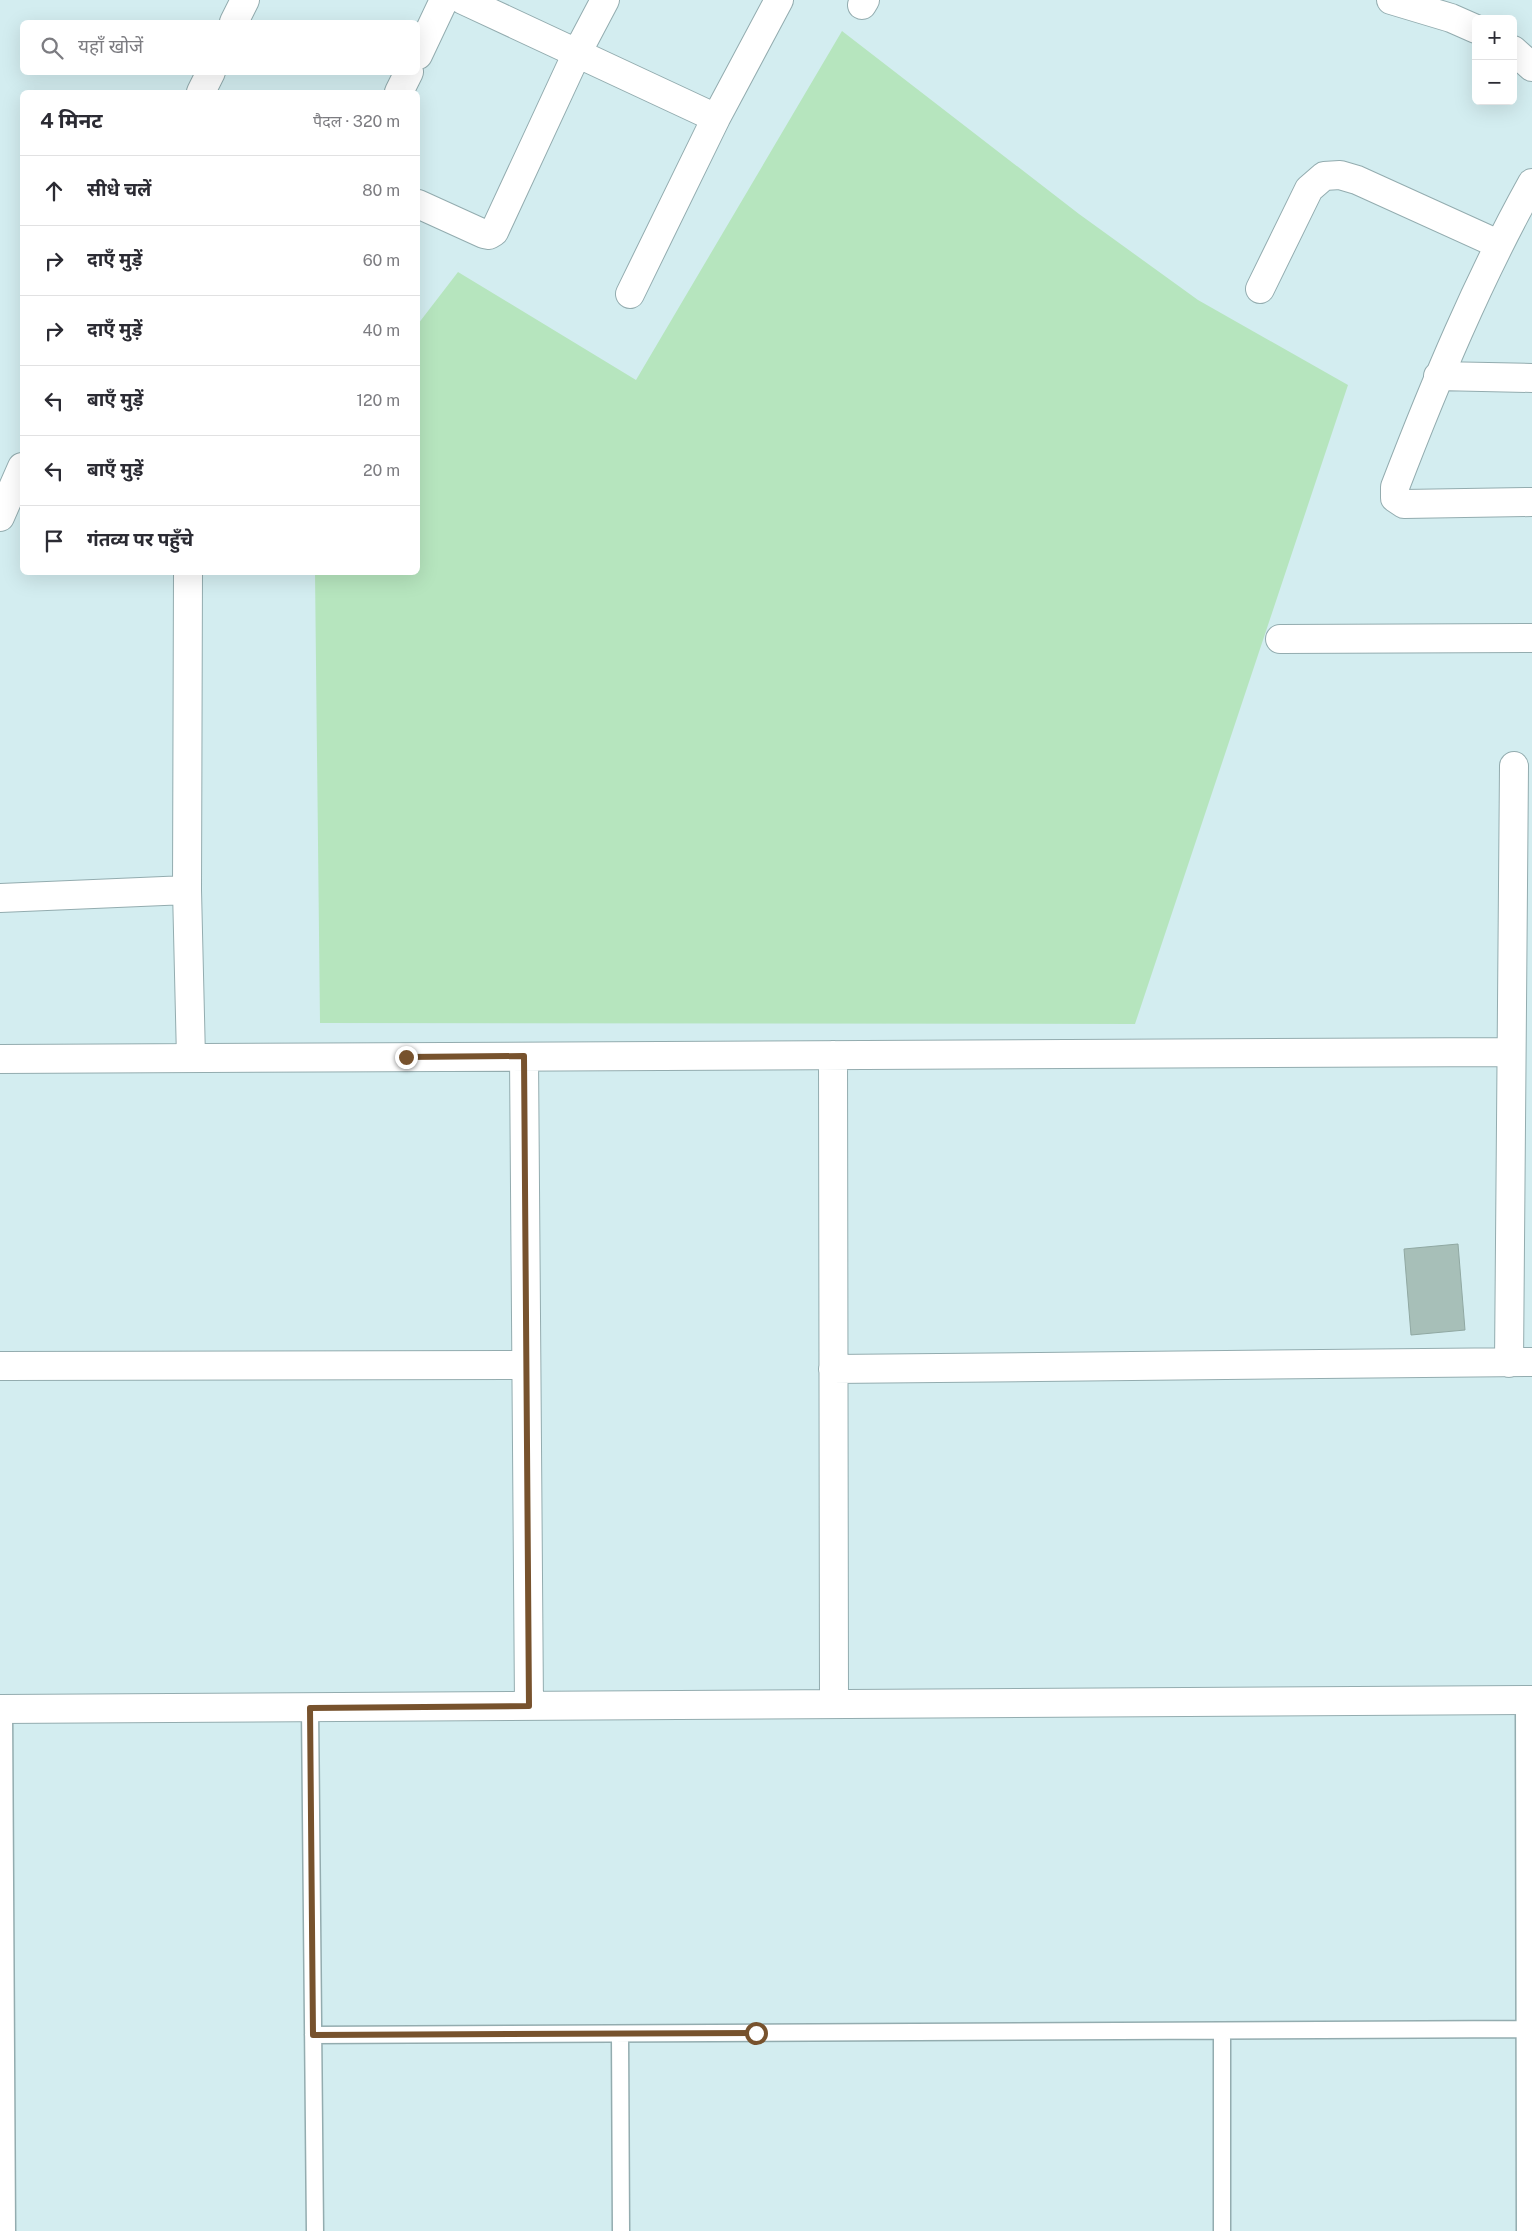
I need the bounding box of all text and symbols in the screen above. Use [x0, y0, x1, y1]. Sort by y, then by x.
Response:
map controls [1472, 15, 1517, 105]
button: + [1472, 15, 1517, 60]
search box [20, 20, 420, 75]
icon: search [38, 34, 66, 62]
text: यहाँ खोजें [78, 35, 143, 57]
button: − [1472, 60, 1517, 105]
text: 4 मिनट [40, 108, 103, 133]
text: पैदल · 320 m [313, 112, 400, 131]
icon: ahead [40, 177, 68, 205]
text: सीधे चलें [87, 178, 151, 200]
text: 80 m [362, 181, 400, 200]
icon: right [40, 247, 68, 275]
text: दाएँ मुड़ें [87, 248, 142, 270]
text: 60 m [363, 251, 400, 270]
icon: right [40, 317, 68, 345]
text: दाएँ मुड़ें [87, 318, 142, 340]
text: 40 m [362, 321, 400, 340]
icon: left [40, 387, 68, 415]
text: बाएँ मुड़ें [87, 388, 143, 410]
text: 120 m [356, 391, 400, 410]
icon: left [40, 457, 68, 485]
text: बाएँ मुड़ें [87, 458, 143, 480]
text: 20 m [363, 461, 400, 480]
icon: arrive [40, 527, 68, 555]
text: गंतव्य पर पहुँचे [87, 528, 193, 550]
route end [395, 1046, 418, 1069]
route start [745, 2022, 768, 2045]

